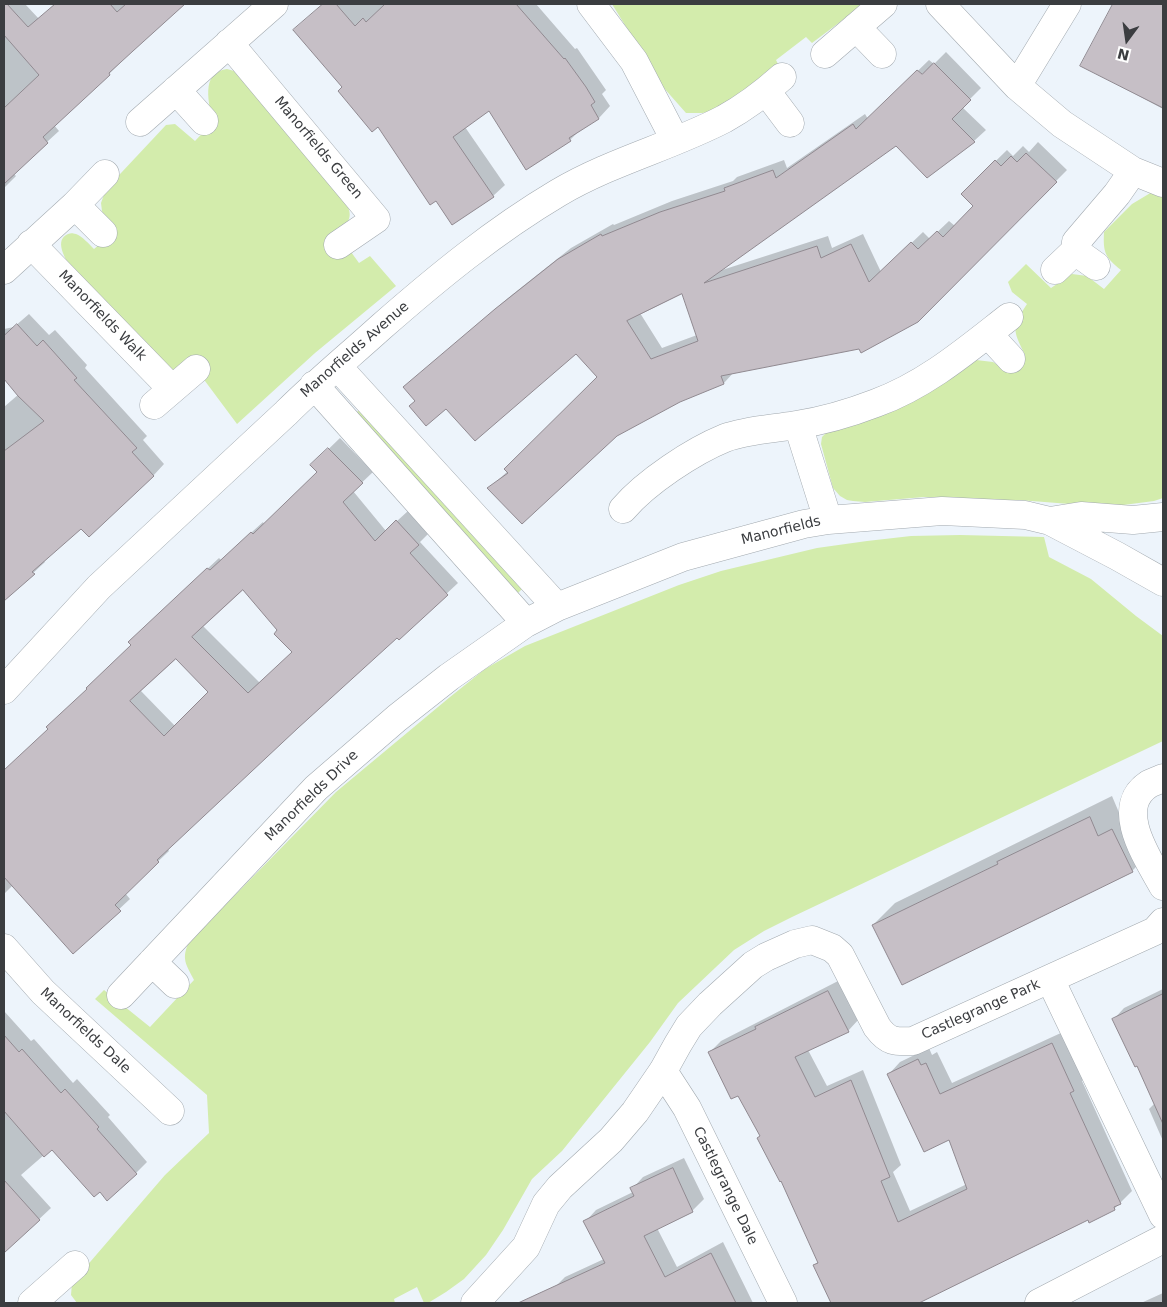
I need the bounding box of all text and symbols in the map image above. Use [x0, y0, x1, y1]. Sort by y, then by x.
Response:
north arrow [1102, 15, 1152, 65]
text: N [1116, 45, 1131, 64]
street label: Manorfields Green [270, 93, 366, 203]
street label: Manorfields Walk [55, 267, 149, 365]
street label: Manorfields Avenue [297, 298, 413, 402]
street label: Manorfields [739, 513, 823, 549]
street label: Manorfields Drive [262, 747, 362, 845]
street label: Castlegrange Park [919, 976, 1043, 1044]
street label: Manorfields Dale [36, 985, 134, 1077]
street label: Castlegrange Dale [689, 1124, 761, 1248]

